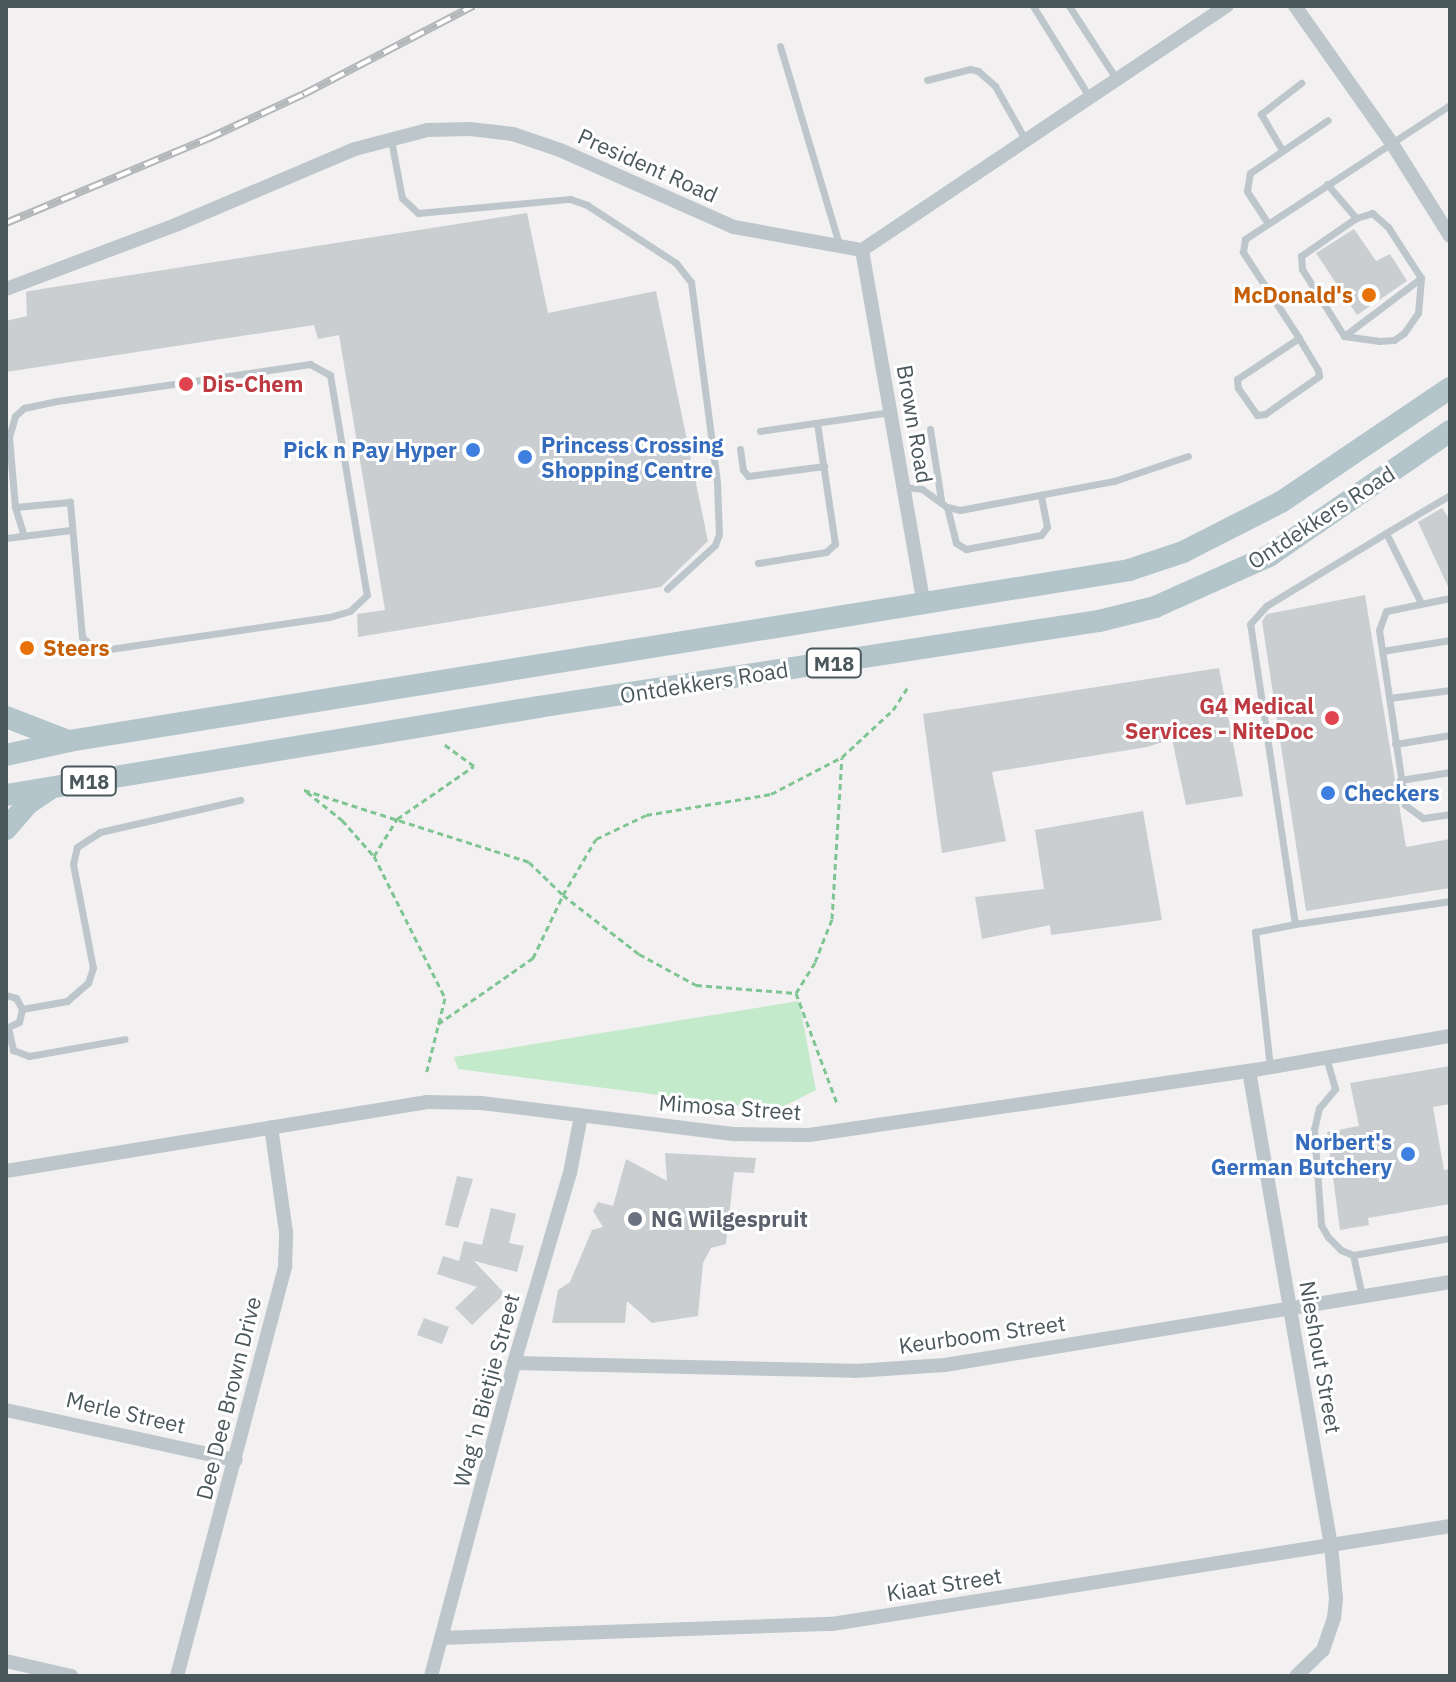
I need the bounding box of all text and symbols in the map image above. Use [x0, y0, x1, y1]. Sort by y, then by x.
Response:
street label: President Road [574, 122, 722, 208]
place label: McDonald's [1233, 282, 1353, 308]
marker: McDonald's [1360, 286, 1378, 304]
street label: Brown Road [892, 363, 938, 485]
place label: Dis-Chem [202, 371, 303, 397]
marker: Dis-Chem [177, 375, 195, 393]
place label: Princess Crossing Shopping Centre [541, 431, 723, 482]
place label: Pick n Pay Hyper [283, 437, 457, 463]
marker: Pick n Pay Hyper [464, 441, 482, 459]
marker: Princess Crossing Shopping Centre [516, 448, 534, 466]
street label: Ontdekkers Road [1243, 460, 1399, 574]
place label: Steers [43, 635, 110, 661]
marker: Steers [18, 639, 36, 657]
road number: M18 [804, 647, 864, 679]
street label: Ontdekkers Road [618, 656, 790, 708]
place label: G4 Medical Services - NiteDoc [1125, 692, 1314, 744]
marker: G4 Medical Services - NiteDoc [1321, 707, 1343, 729]
road number: M18 [59, 765, 119, 797]
place label: Checkers [1344, 780, 1440, 806]
marker: Checkers [1319, 784, 1337, 802]
street label: Mimosa Street [658, 1089, 802, 1125]
place label: Norbert's German Butchery [1211, 1128, 1392, 1180]
marker: Norbert's German Butchery [1399, 1145, 1417, 1163]
place label: NG Wilgespruit [651, 1206, 808, 1232]
marker: NG Wilgespruit [626, 1210, 644, 1228]
street label: Nieshout Street [1295, 1279, 1347, 1435]
street label: Wag 'n Bietjie Street [447, 1290, 525, 1490]
street label: Dee Dee Brown Drive [190, 1294, 266, 1502]
street label: Keurboom Street [897, 1309, 1067, 1359]
street label: Merle Street [64, 1385, 188, 1439]
street label: Kiaat Street [885, 1562, 1003, 1606]

